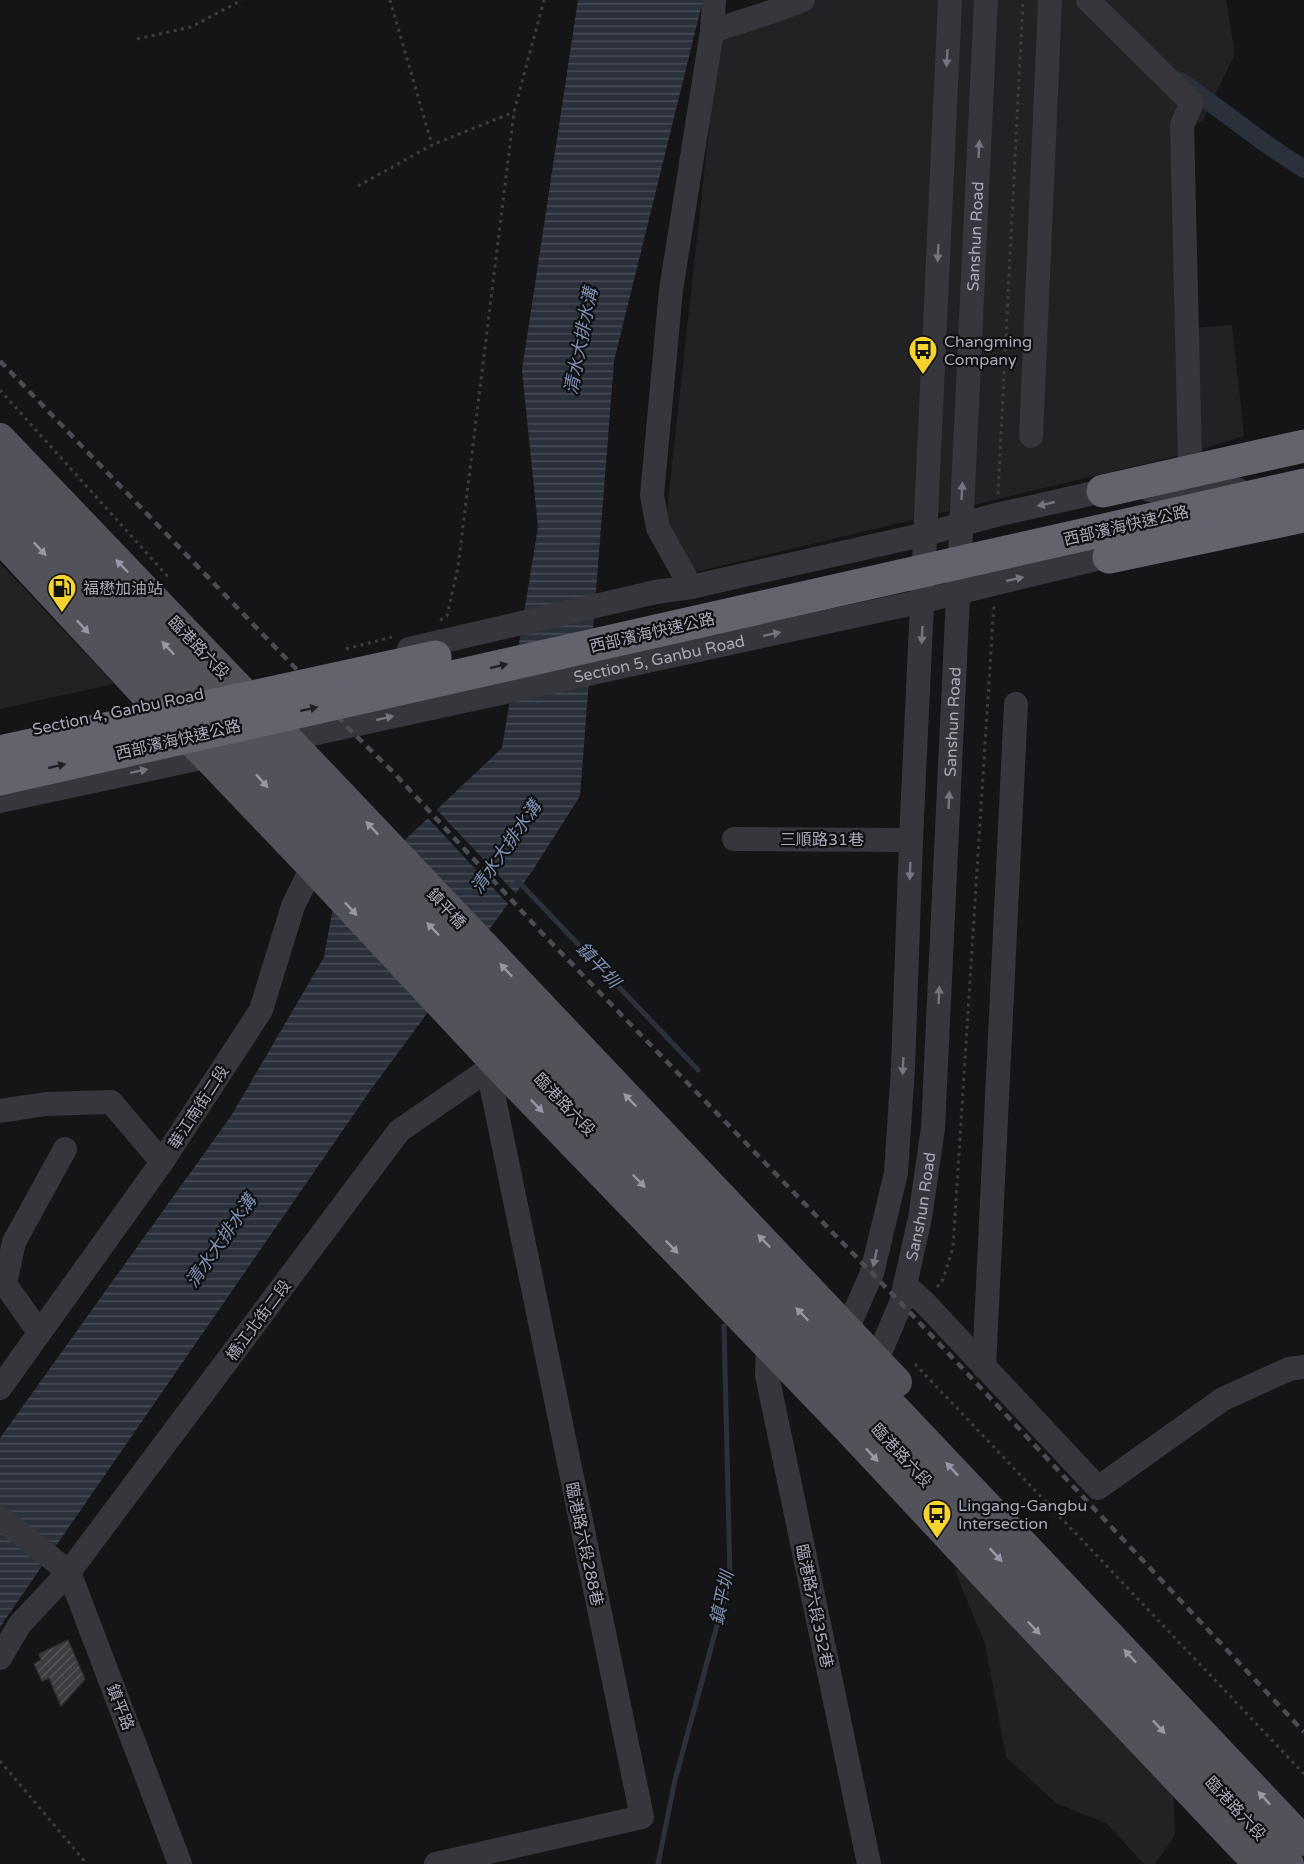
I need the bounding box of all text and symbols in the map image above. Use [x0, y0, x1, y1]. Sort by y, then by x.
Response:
one-way arrow [943, 49, 952, 68]
one-way arrow [975, 140, 984, 159]
street label: Sanshun Road [963, 181, 988, 292]
one-way arrow [933, 244, 942, 263]
water label: 清水大排水溝 [560, 283, 603, 396]
place label: Changming Company [944, 332, 1032, 370]
bus stop icon: Changming Company [907, 334, 939, 376]
one-way arrow [958, 481, 967, 500]
one-way arrow [1036, 499, 1055, 509]
street label: 西部濱海快速公路 [1062, 502, 1191, 550]
one-way arrow [33, 541, 47, 556]
one-way arrow [115, 559, 129, 573]
fuel station icon: 福懋加油站 [46, 572, 78, 614]
one-way arrow [1006, 573, 1024, 583]
place label: 福懋加油站 [83, 579, 163, 599]
street label: 西部濱海快速公路 [588, 609, 717, 657]
street label: 臨港路六段 [163, 612, 233, 683]
one-way arrow [76, 619, 89, 634]
one-way arrow [917, 625, 926, 644]
one-way arrow [763, 629, 782, 638]
street label: Section 5, Ganbu Road [572, 631, 747, 688]
one-way arrow [161, 641, 175, 656]
one-way arrow [490, 661, 508, 671]
street label: Sanshun Road [941, 666, 966, 777]
street label: Section 4, Ganbu Road [31, 684, 206, 740]
one-way arrow [299, 704, 318, 713]
one-way arrow [376, 712, 395, 722]
street label: 西部濱海快速公路 [114, 716, 243, 764]
one-way arrow [48, 761, 67, 770]
one-way arrow [130, 766, 149, 775]
one-way arrow [255, 773, 268, 788]
one-way arrow [945, 791, 954, 810]
water label: 清水大排水溝 [466, 794, 548, 898]
one-way arrow [366, 821, 380, 835]
street label: 三順路31巷 [780, 830, 864, 850]
one-way arrow [905, 862, 914, 881]
street label: 鎮平橋 [423, 884, 470, 933]
one-way arrow [344, 901, 358, 916]
one-way arrow [426, 923, 440, 937]
water label: 鎮平圳 [572, 938, 627, 994]
one-way arrow [499, 963, 513, 978]
one-way arrow [935, 986, 944, 1005]
one-way arrow [899, 1057, 908, 1076]
street label: 華江南街二段 [164, 1062, 233, 1153]
street label: 臨港路六段 [529, 1069, 599, 1140]
one-way arrow [623, 1094, 637, 1108]
one-way arrow [529, 1098, 543, 1112]
street label: Sanshun Road [902, 1151, 940, 1263]
one-way arrow [632, 1174, 646, 1189]
water label: 清水大排水溝 [181, 1188, 263, 1292]
one-way arrow [758, 1235, 772, 1249]
one-way arrow [664, 1239, 678, 1253]
one-way arrow [870, 1249, 879, 1268]
street label: 橋江北街二段 [222, 1276, 296, 1365]
one-way arrow [795, 1307, 809, 1322]
street label: 臨港路六段 [867, 1420, 936, 1492]
one-way arrow [865, 1447, 879, 1462]
one-way arrow [945, 1462, 959, 1477]
street label: 臨港路六段288巷 [561, 1480, 607, 1608]
place label: Lingang-Gangbu Intersection [958, 1496, 1087, 1534]
bus stop icon: Lingang-Gangbu Intersection [921, 1498, 953, 1540]
street label: 臨港路六段352巷 [791, 1542, 837, 1670]
one-way arrow [989, 1547, 1003, 1561]
water label: 鎮平圳 [706, 1566, 739, 1627]
one-way arrow [1026, 1621, 1040, 1635]
one-way arrow [1123, 1650, 1137, 1664]
street label: 鎮平路 [102, 1681, 138, 1733]
one-way arrow [1152, 1719, 1166, 1733]
street label: 臨港路六段 [1201, 1773, 1270, 1845]
one-way arrow [1258, 1791, 1271, 1806]

